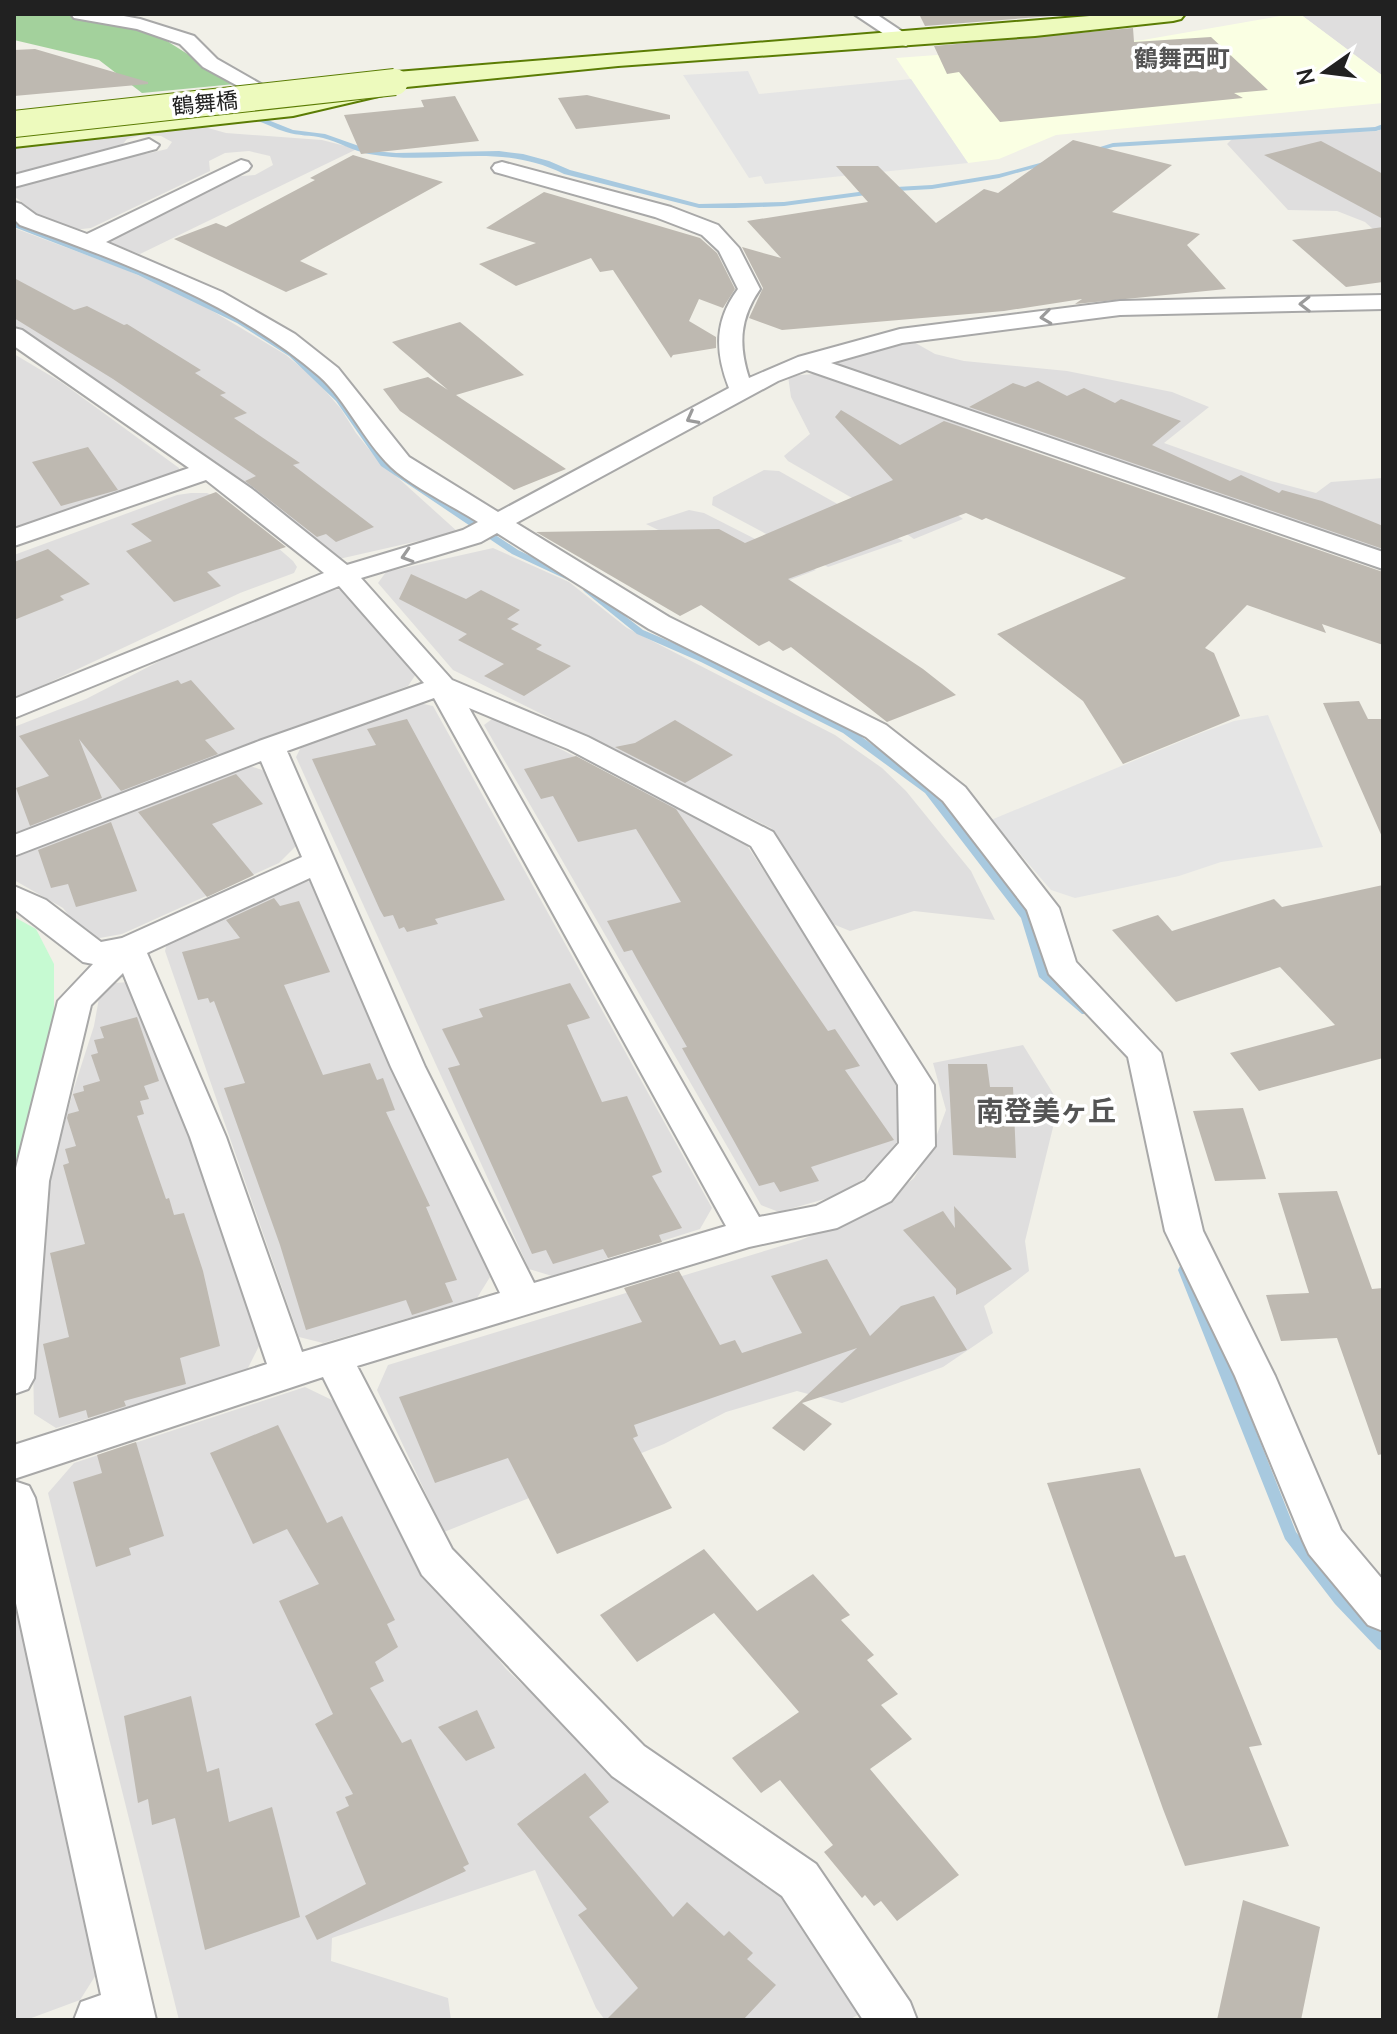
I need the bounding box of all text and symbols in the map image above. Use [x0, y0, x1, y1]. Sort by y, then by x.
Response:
north arrow [1285, 32, 1365, 112]
district label: 鶴舞西町 [1134, 41, 1230, 74]
text: N [1289, 66, 1322, 88]
street label: 鶴舞橋 [171, 85, 239, 121]
one-way arrow [1298, 295, 1311, 312]
one-way arrow [1039, 309, 1052, 326]
one-way arrow [686, 408, 700, 424]
one-way arrow [401, 547, 415, 563]
district label: 南登美ヶ丘 [976, 1091, 1116, 1129]

